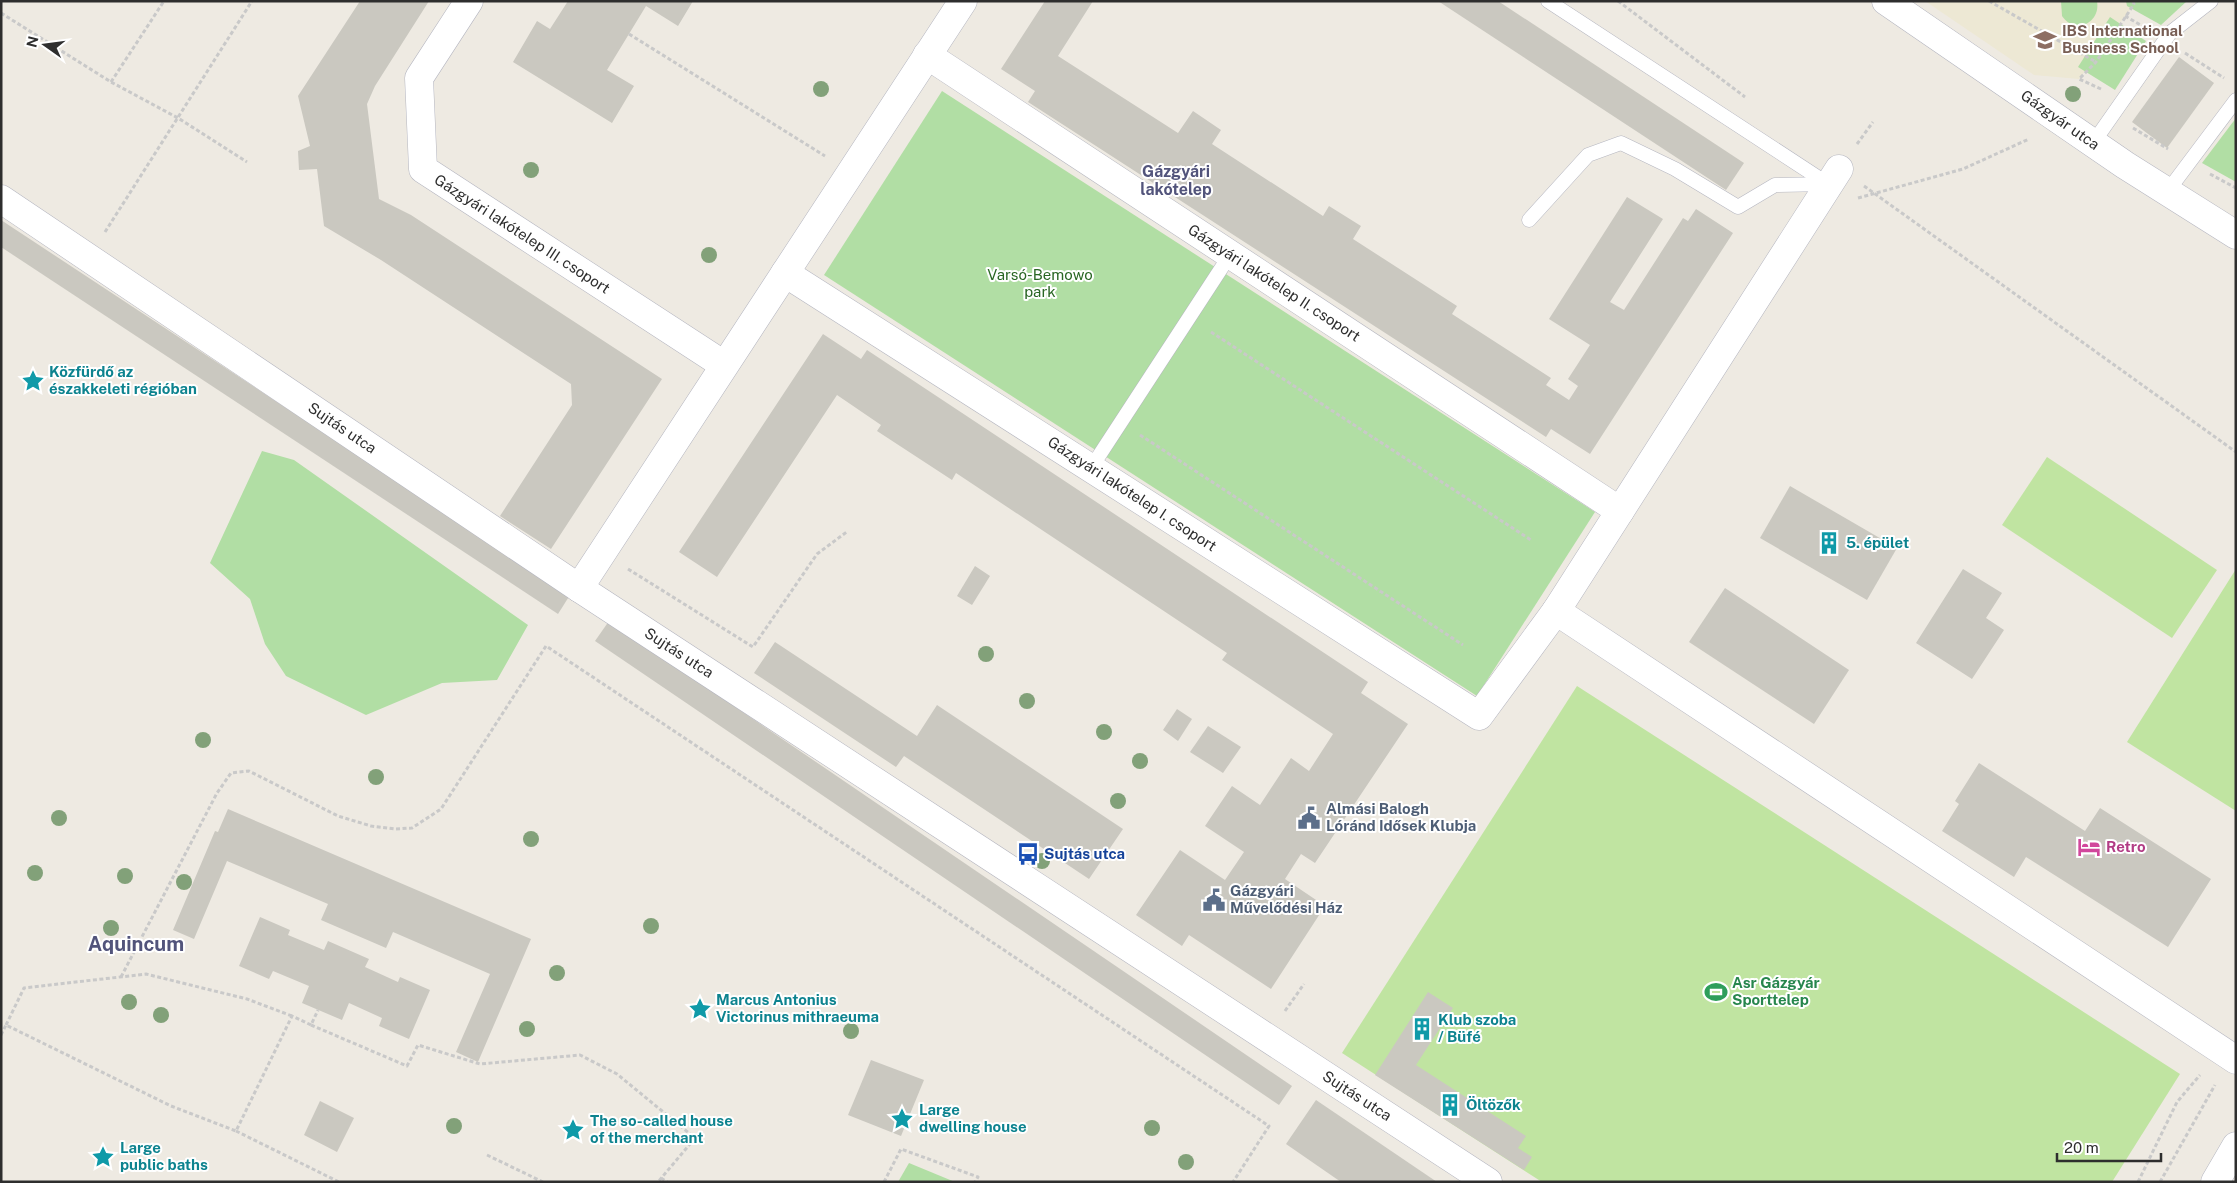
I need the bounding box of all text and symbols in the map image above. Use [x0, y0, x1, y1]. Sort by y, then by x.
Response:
north arrow [20, 20, 70, 70]
place label: IBS International Business School [2062, 22, 2183, 56]
school or university icon: IBS International Business School [2032, 27, 2058, 53]
text: N [23, 35, 41, 49]
street label: Gázgyár utca [2018, 86, 2103, 153]
district label: Gázgyári lakótelep [1140, 162, 1212, 199]
street label: Gázgyári lakótelep III. csoport [431, 170, 613, 297]
street label: Gázgyári lakótelep II. csoport [1185, 221, 1364, 345]
park label: Varsó-Bemowo park [987, 266, 1093, 300]
place label: Közfürdő az északkeleti régióban [49, 363, 197, 397]
place icon: Közfürdő az északkeleti régióban [20, 368, 46, 394]
street label: Sujtás utca [305, 399, 380, 457]
street label: Gázgyári lakótelep I. csoport [1045, 433, 1220, 555]
building icon: 5. épület [1816, 530, 1842, 556]
place label: 5. épület [1846, 534, 1909, 551]
street label: Sujtás utca [642, 624, 717, 681]
place label: Almási Balogh Lóránd Idősek Klubja [1326, 800, 1476, 834]
public building icon: Almási Balogh Lóránd Idősek Klubja [1296, 805, 1322, 831]
hotel icon: Retro [2076, 834, 2102, 860]
place label: Retro [2106, 838, 2146, 855]
bus stop icon: Sujtás utca [1015, 841, 1041, 867]
place label: Sujtás utca [1044, 845, 1125, 862]
place label: Gázgyári Művelődési Ház [1230, 882, 1343, 916]
public building icon: Gázgyári Művelődési Ház [1201, 887, 1227, 913]
district label: Aquincum [88, 932, 184, 956]
place label: Asr Gázgyár Sporttelep [1732, 974, 1820, 1008]
sports icon: Asr Gázgyár Sporttelep [1703, 979, 1729, 1005]
place label: Marcus Antonius Victorinus mithraeuma [716, 991, 879, 1025]
place icon: Marcus Antonius Victorinus mithraeuma [687, 996, 713, 1022]
place label: Klub szoba / Büfé [1438, 1011, 1516, 1045]
building icon: Klub szoba / Büfé [1409, 1016, 1435, 1042]
street label: Sujtás utca [1320, 1067, 1395, 1124]
building icon: Öltözők [1437, 1092, 1463, 1118]
place label: Öltözők [1466, 1096, 1521, 1113]
place label: Large dwelling house [919, 1101, 1027, 1135]
place icon: Large dwelling house [889, 1106, 915, 1132]
place label: The so-called house of the merchant [590, 1112, 733, 1146]
place icon: The so-called house of the merchant [560, 1117, 586, 1143]
scale bar [2057, 1130, 2161, 1162]
place label: Large public baths [120, 1139, 208, 1173]
text: 20 m [2064, 1139, 2099, 1156]
place icon: Large public baths [90, 1144, 116, 1170]

